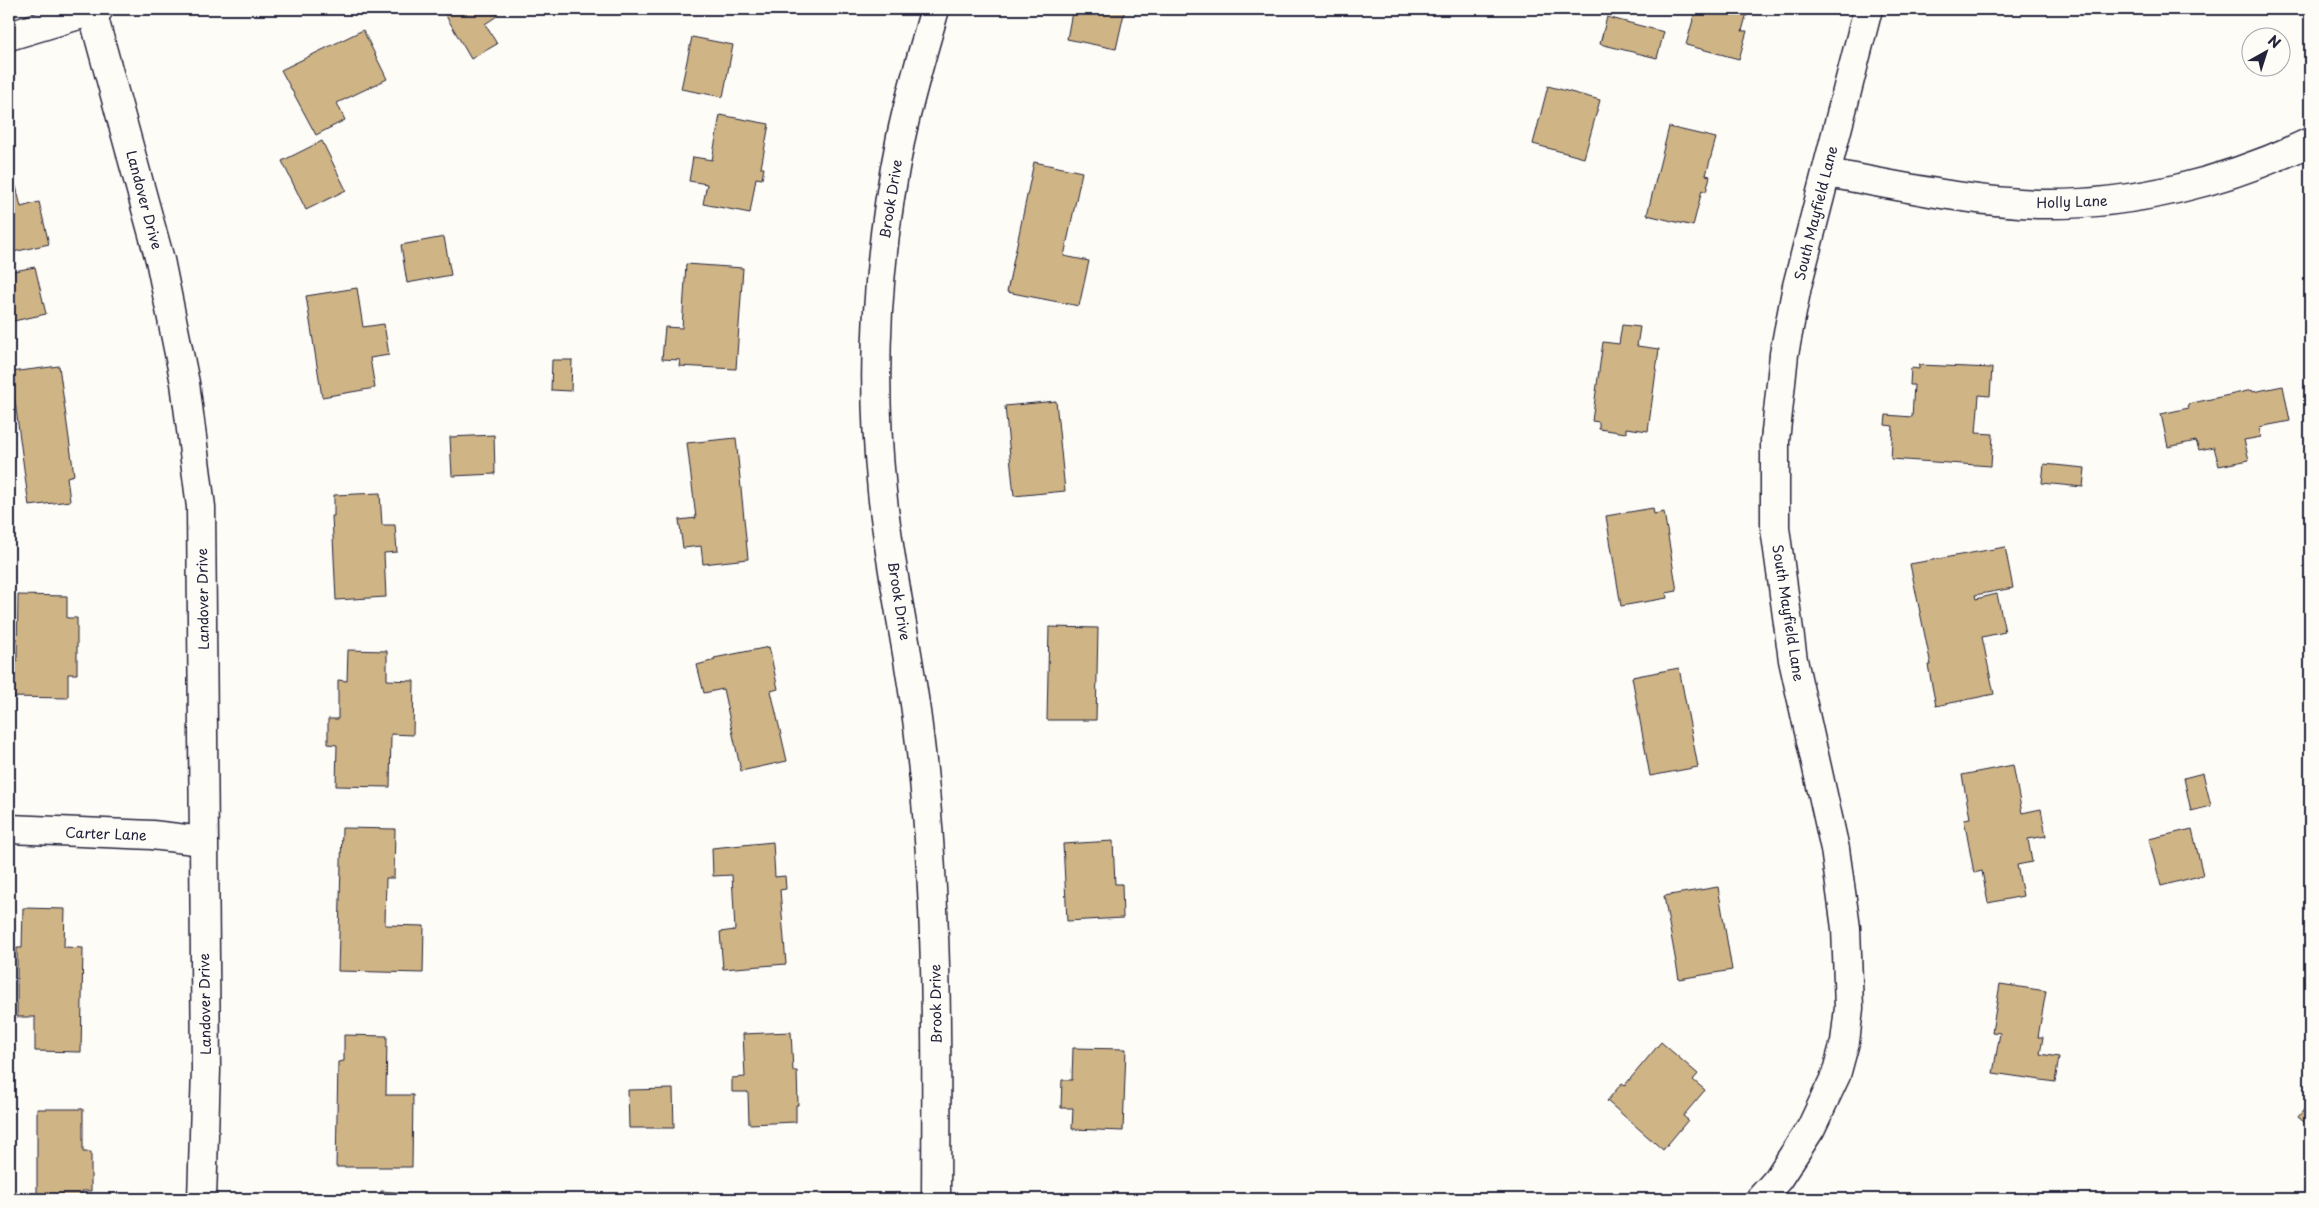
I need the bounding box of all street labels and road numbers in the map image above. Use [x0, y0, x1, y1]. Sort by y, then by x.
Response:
street label: South Mayfield Lane [1789, 143, 1842, 282]
street label: Landover Drive [121, 148, 168, 252]
street label: Brook Drive [874, 158, 907, 240]
street label: Holly Lane [2036, 190, 2108, 213]
street label: South Mayfield Lane [1767, 543, 1810, 683]
street label: Landover Drive [191, 548, 214, 650]
street label: Brook Drive [883, 560, 916, 642]
street label: Carter Lane [65, 822, 147, 845]
street label: Landover Drive [193, 953, 216, 1055]
street label: Brook Drive [924, 964, 947, 1044]

